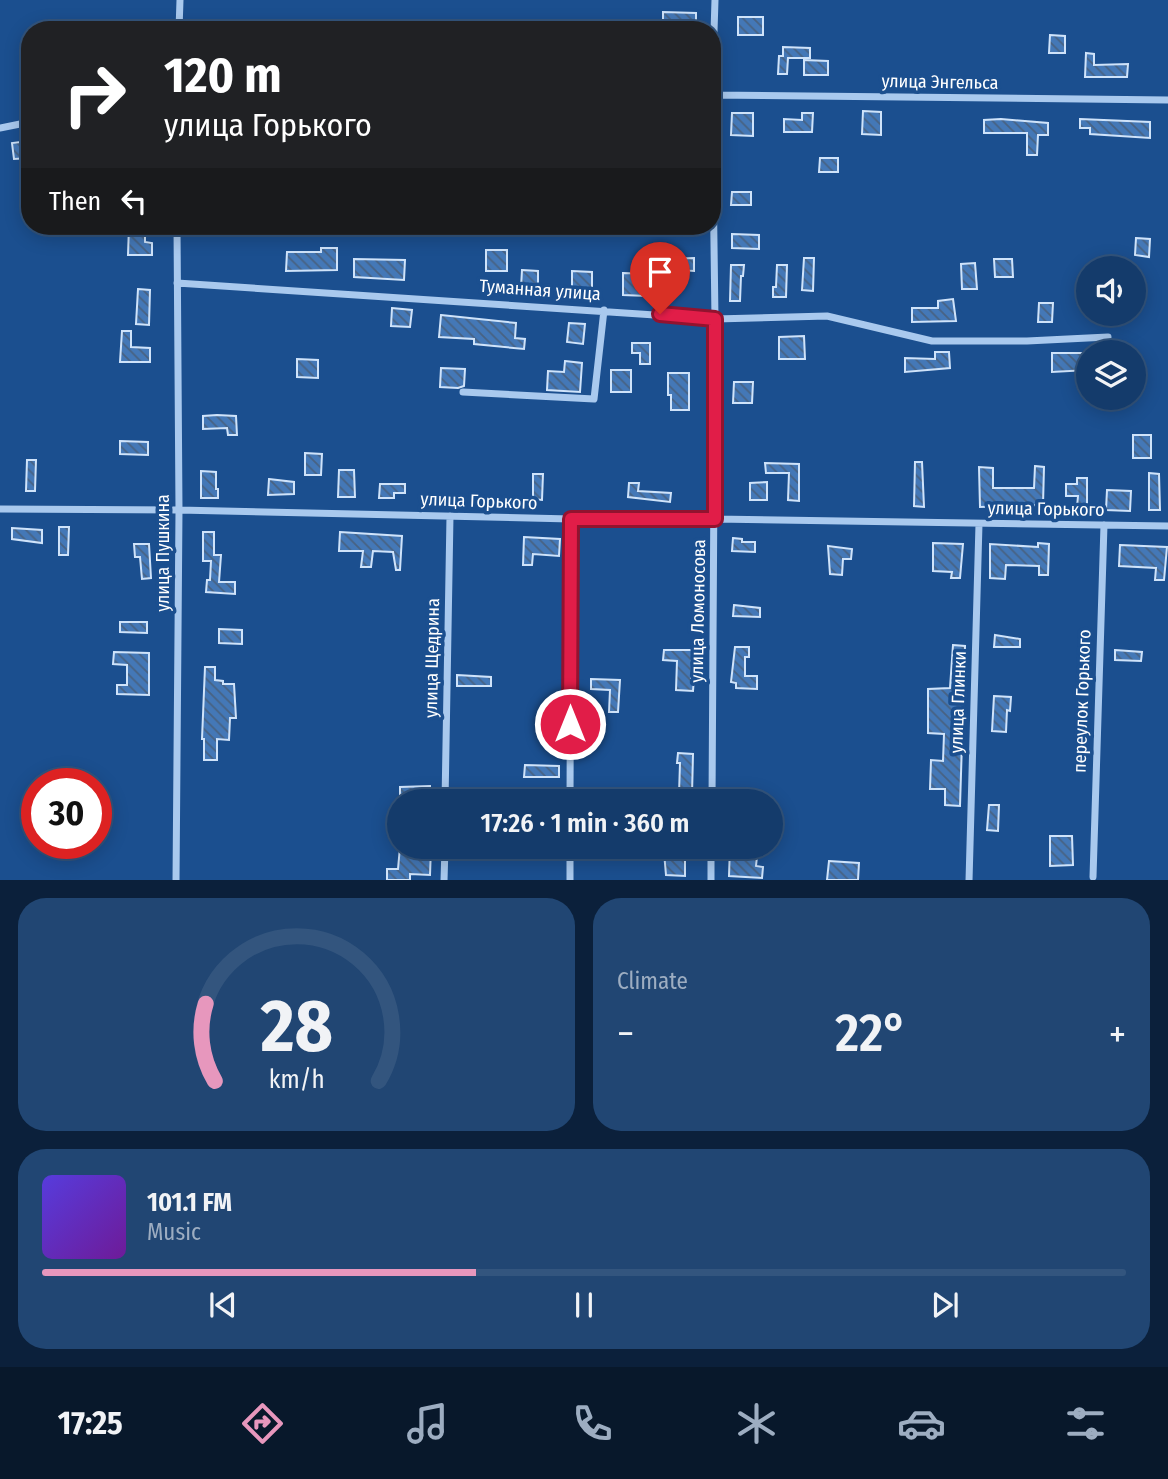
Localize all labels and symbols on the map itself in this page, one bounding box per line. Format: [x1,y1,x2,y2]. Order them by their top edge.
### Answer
street label: улица Энгельса [881,70,999,94]
pin [630,242,690,314]
street label: Туманная улица [479,275,602,305]
street label: улица Горького [420,488,538,514]
street label: улица Пушкина [152,494,174,612]
street label: улица Горького [987,497,1105,521]
street label: улица Ломоносова [686,539,710,683]
street label: улица Щедрина [420,598,444,718]
street label: переулок Горького [1069,629,1095,773]
street label: улица Глинки [945,650,971,754]
position arrow [533,687,607,761]
speed limit sign: 30 [21,768,112,859]

